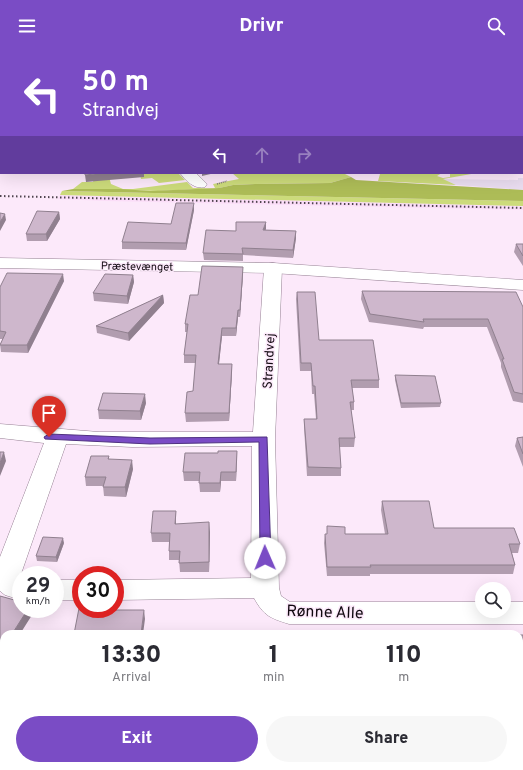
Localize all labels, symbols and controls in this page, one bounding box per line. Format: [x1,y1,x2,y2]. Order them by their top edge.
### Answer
icon: menu [16,15,38,37]
text: Drivr [240,15,283,38]
icon: search [485,15,507,37]
text: 50 m [82,65,149,101]
icon: left [16,68,68,120]
text: Strandvej [82,100,159,123]
icon: left [209,144,231,166]
icon: ahead [251,144,273,166]
icon: right [293,144,315,166]
street label: Præstevænget [101,259,173,275]
street label: Strandvej [261,333,279,389]
pin [32,396,66,437]
icon: arrive [38,402,60,424]
position arrow [244,537,286,579]
speed limit sign: 30 [72,566,124,618]
text: 29 [26,574,50,600]
map controls [475,582,511,618]
button: search [475,582,511,618]
text: km/h [26,595,50,608]
street label: Rønne Alle [286,602,364,624]
text: 13:30 [101,641,161,671]
text: 1 [269,641,279,671]
text: 110 [386,641,422,671]
text: Arrival [112,670,151,686]
text: min [263,670,285,686]
text: m [398,670,409,686]
button: Exit [16,716,258,762]
button: Share [266,716,507,762]

